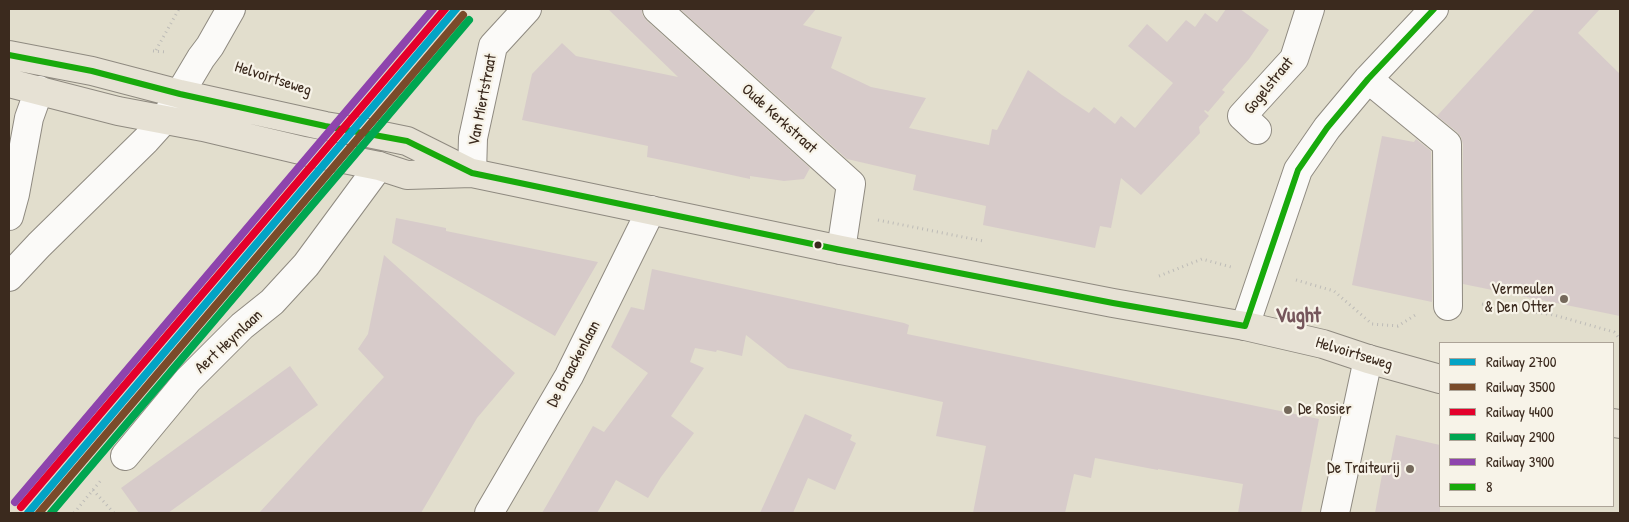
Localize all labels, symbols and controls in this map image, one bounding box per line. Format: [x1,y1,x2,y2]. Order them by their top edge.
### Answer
street label: Van Miertstraat [465,52,501,148]
street label: Gogelstraat [1240,54,1298,118]
street label: Helvoirtseweg [232,58,314,100]
street label: Oude Kerkstraat [737,80,821,158]
unlabelled marker [813,240,823,250]
place label: Vermeulen & Den Otter [1485,280,1554,318]
marker: Vermeulen & Den Otter [1558,293,1570,305]
district label: Vught [1275,303,1321,329]
street label: Aert Heymlaan [191,306,267,378]
street label: De Braackenlaan [543,318,605,410]
street label: Helvoirtseweg [1313,333,1395,375]
legend [1439,342,1614,507]
text: Railway 2700 [1486,351,1557,372]
text: Railway 3500 [1486,376,1555,397]
place label: De Rosier [1298,400,1352,420]
text: Railway 4400 [1486,401,1553,422]
marker: De Rosier [1282,404,1294,416]
text: Railway 2900 [1486,426,1555,447]
text: Railway 3900 [1486,451,1554,472]
place label: De Traiteurij [1327,459,1400,479]
marker: De Traiteurij [1404,463,1416,475]
text: 8 [1486,476,1493,497]

